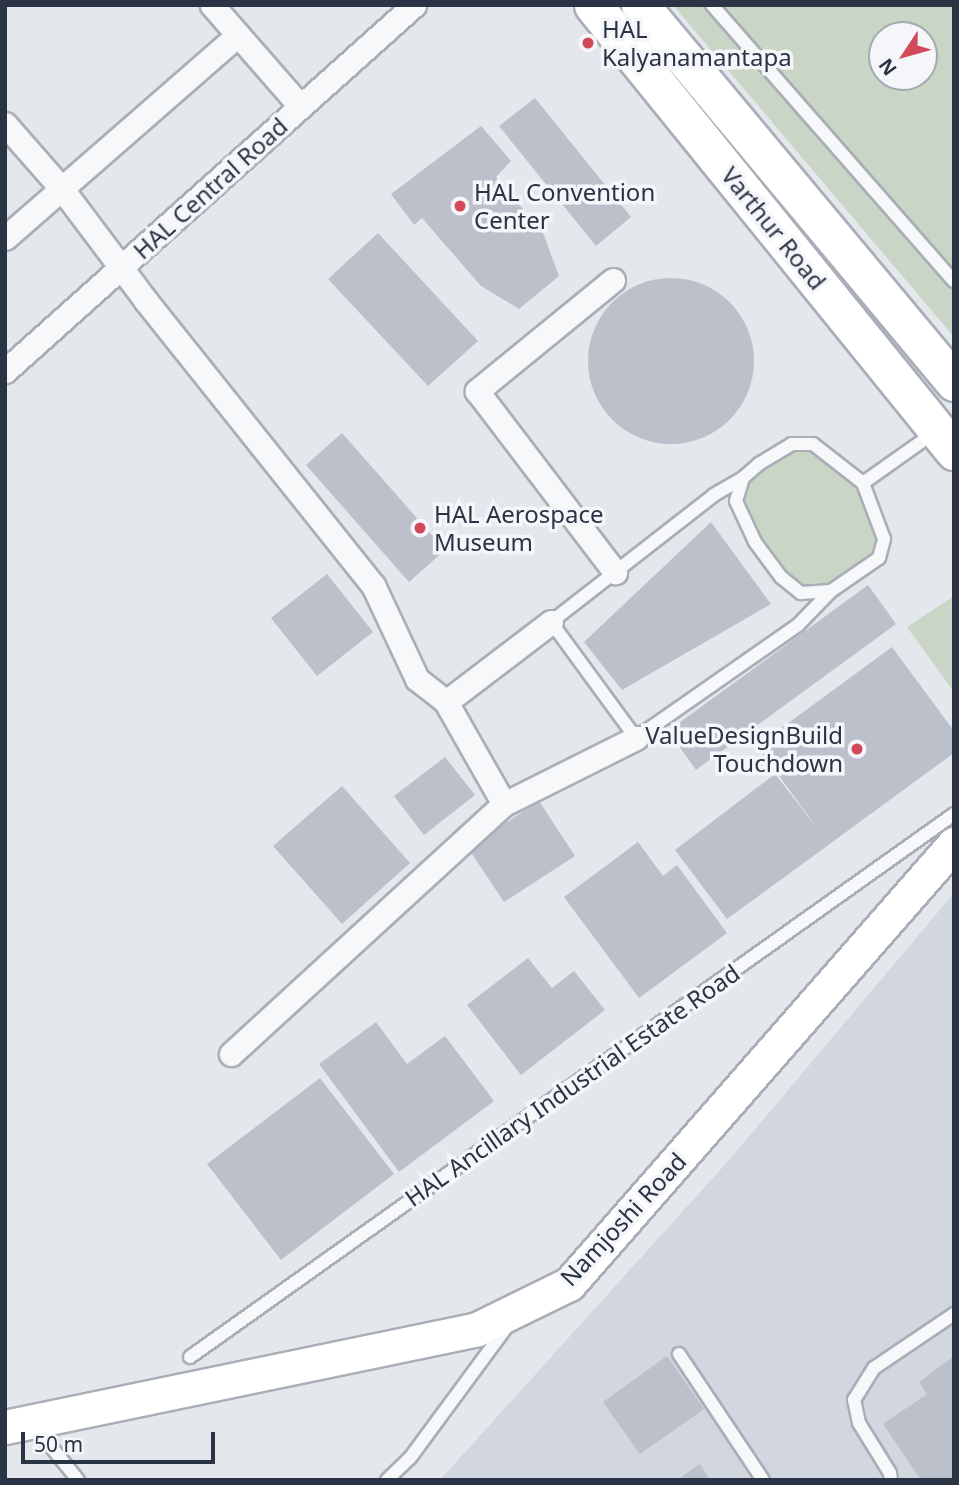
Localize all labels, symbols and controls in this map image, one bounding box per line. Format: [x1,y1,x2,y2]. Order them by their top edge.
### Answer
place label: HAL Kalyanamantapa [602,15,792,71]
north arrow [868,21,938,91]
marker: HAL Kalyanamantapa [580,35,596,51]
text: N [873,53,903,81]
street label: HAL Central Road [127,111,293,265]
street label: Varthur Road [716,161,832,295]
place label: HAL Convention Center [474,178,655,234]
marker: HAL Convention Center [452,198,468,214]
place label: HAL Aerospace Museum [434,500,604,556]
marker: HAL Aerospace Museum [412,520,428,536]
place label: ValueDesignBuild Touchdown [645,721,843,777]
marker: ValueDesignBuild Touchdown [849,741,865,757]
street label: HAL Ancillary Industrial Estate Road [399,958,745,1212]
street label: Namjoshi Road [554,1147,692,1291]
scale bar [24,1418,219,1462]
text: 50 m [34,1430,83,1458]

